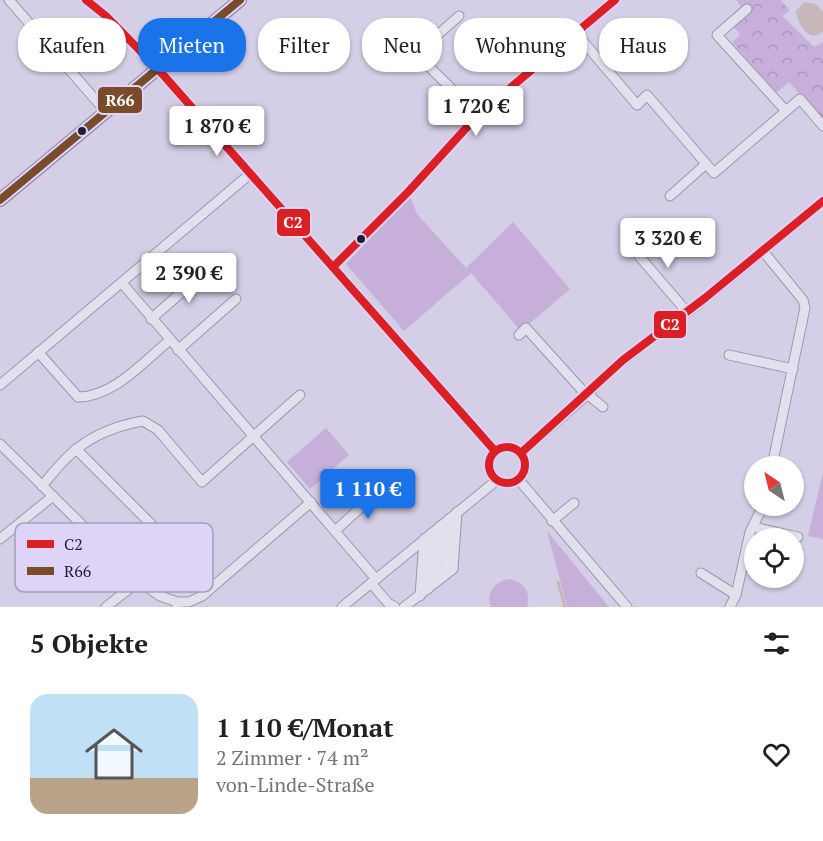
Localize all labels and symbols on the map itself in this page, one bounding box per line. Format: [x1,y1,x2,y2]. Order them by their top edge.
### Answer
line badge: R66 [97,86,143,114]
pin: 1 720 € [421,86,531,137]
text: R66 [105,89,135,111]
pin: 1 870 € [162,106,272,157]
unlabelled marker [76,125,88,137]
line badge: C2 [276,208,311,237]
text: C2 [283,211,303,233]
pin: 3 320 € [613,218,723,269]
unlabelled marker [355,233,367,245]
pin: 2 390 € [134,253,244,304]
line badge: C2 [653,310,687,339]
text: C2 [660,313,680,335]
north arrow [744,456,804,516]
pin: 1 110 € [313,469,423,520]
legend [15,523,213,592]
text: C2 [64,533,83,555]
text: R66 [64,560,92,582]

